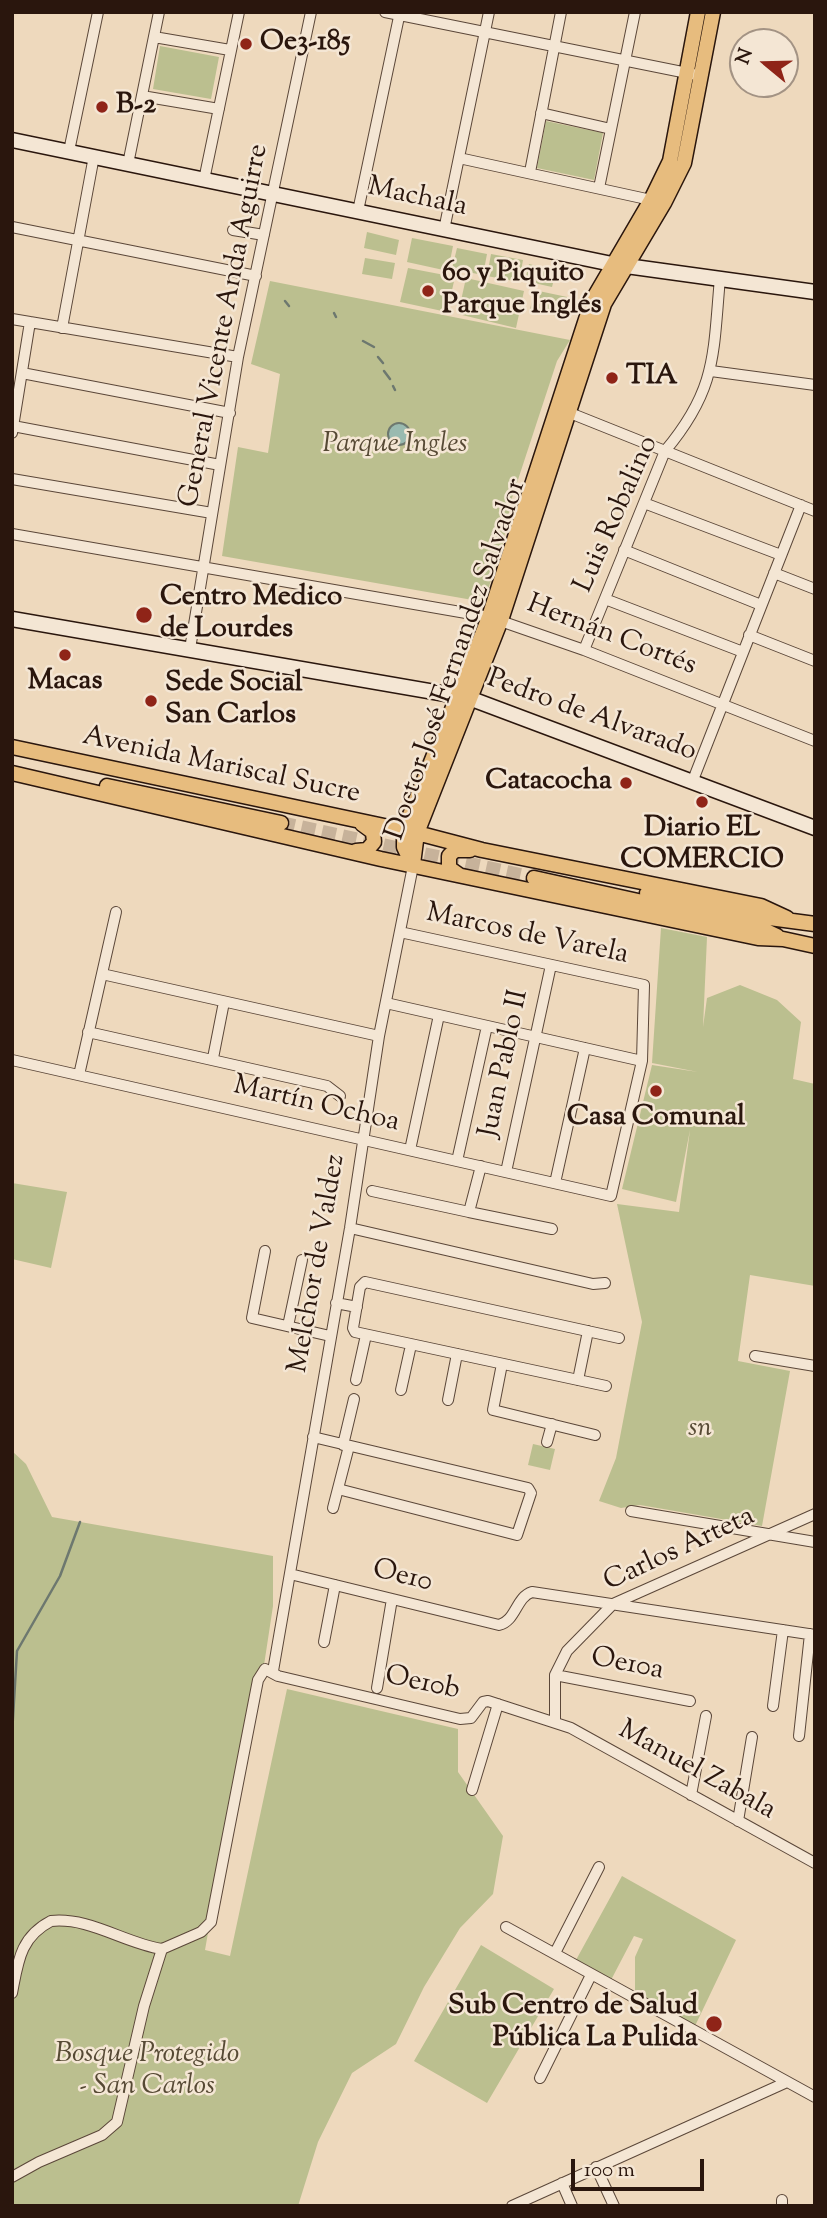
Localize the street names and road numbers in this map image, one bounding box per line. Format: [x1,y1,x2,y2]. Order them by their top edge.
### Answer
street label: General Vicente Anda Aguirre [174,142,278,510]
street label: Machala [364,172,470,226]
street label: Luis Robalino [569,432,667,598]
street label: Doctor José Fernandez Salvador [380,475,536,845]
street label: Hernán Cortés [521,589,701,685]
street label: Pedro de Alvarado [482,663,700,771]
street label: Avenida Mariscal Sucre [79,721,363,813]
street label: Marcos de Varela [423,898,631,974]
street label: Juan Pablo II [474,987,538,1141]
street label: Martín Ochoa [230,1071,402,1141]
street label: Melchor de Valdez [283,1152,355,1376]
street label: Carlos Arteta [599,1501,761,1601]
street label: Oe10 [368,1554,436,1602]
street label: Oe10a [588,1642,666,1690]
street label: Oe10b [381,1661,463,1709]
street label: Manuel Zabala [611,1715,781,1829]

